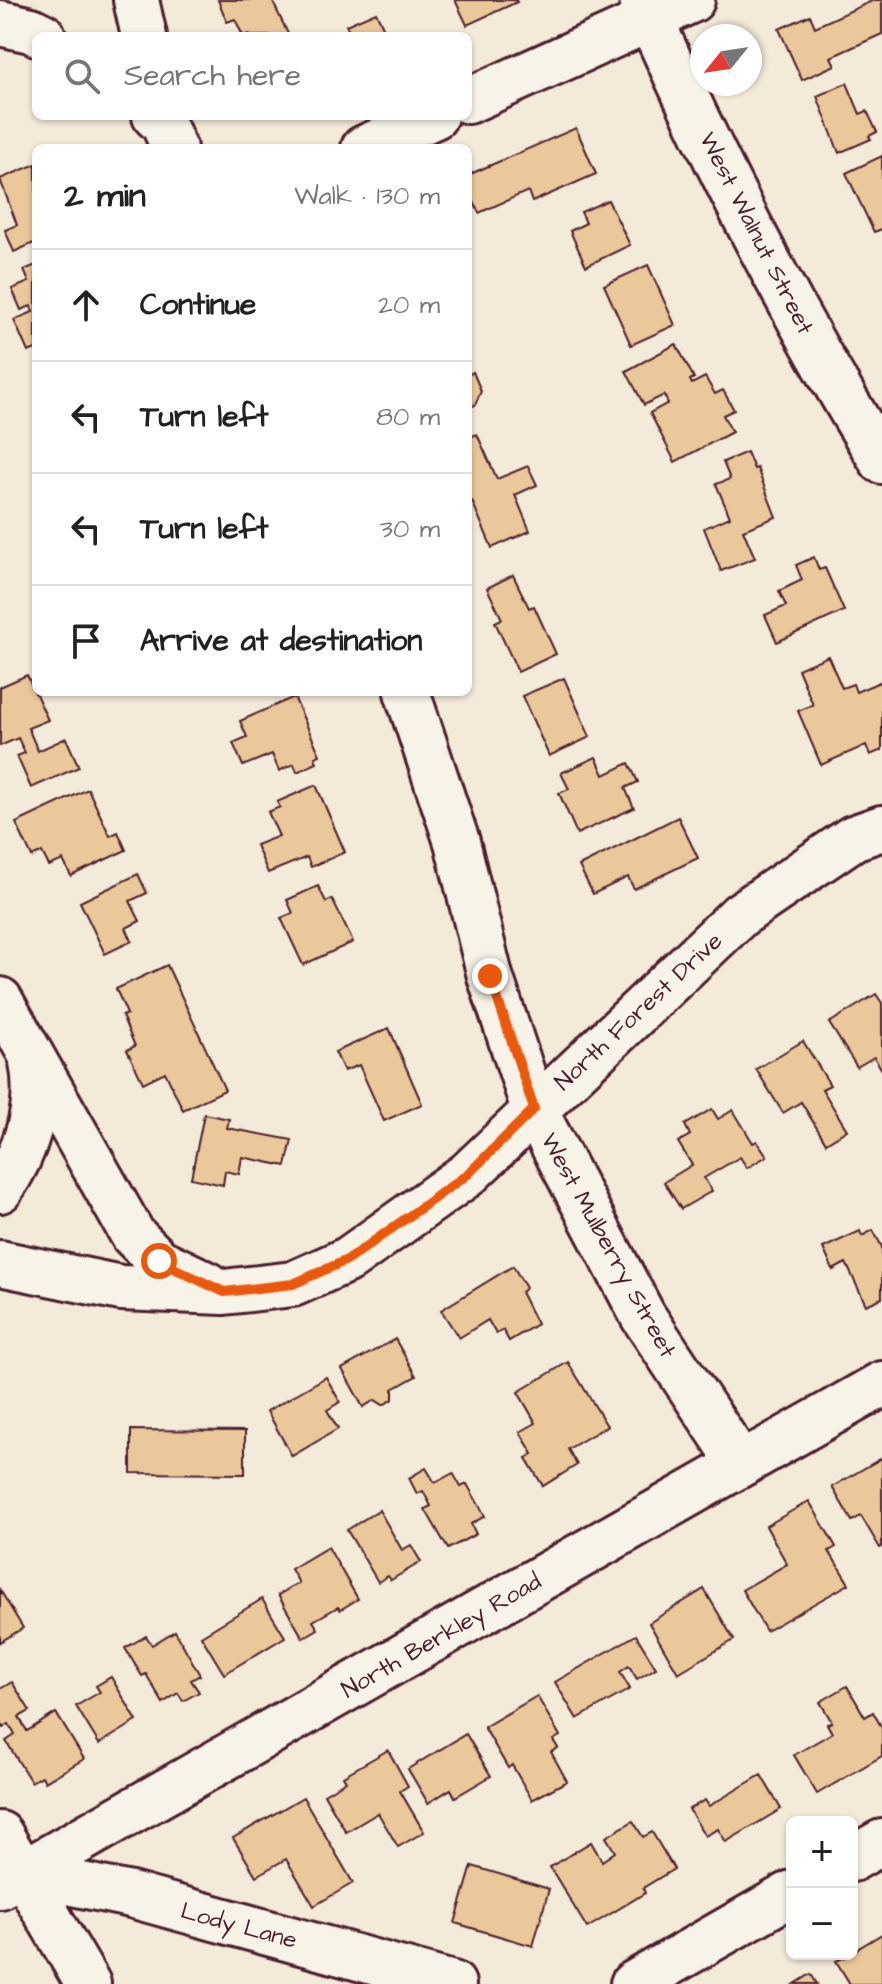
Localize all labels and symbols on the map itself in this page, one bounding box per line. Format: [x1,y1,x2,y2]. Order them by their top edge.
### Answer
north arrow [690,24,762,96]
street label: West Walnut Street [690,126,822,341]
street label: North Forest Drive [547,925,730,1099]
route end [472,958,508,994]
street label: West Mulberry Street [531,1127,684,1365]
route start [141,1243,177,1279]
street label: North Berkley Road [335,1565,548,1708]
street label: Lody Lane [177,1894,301,1959]

